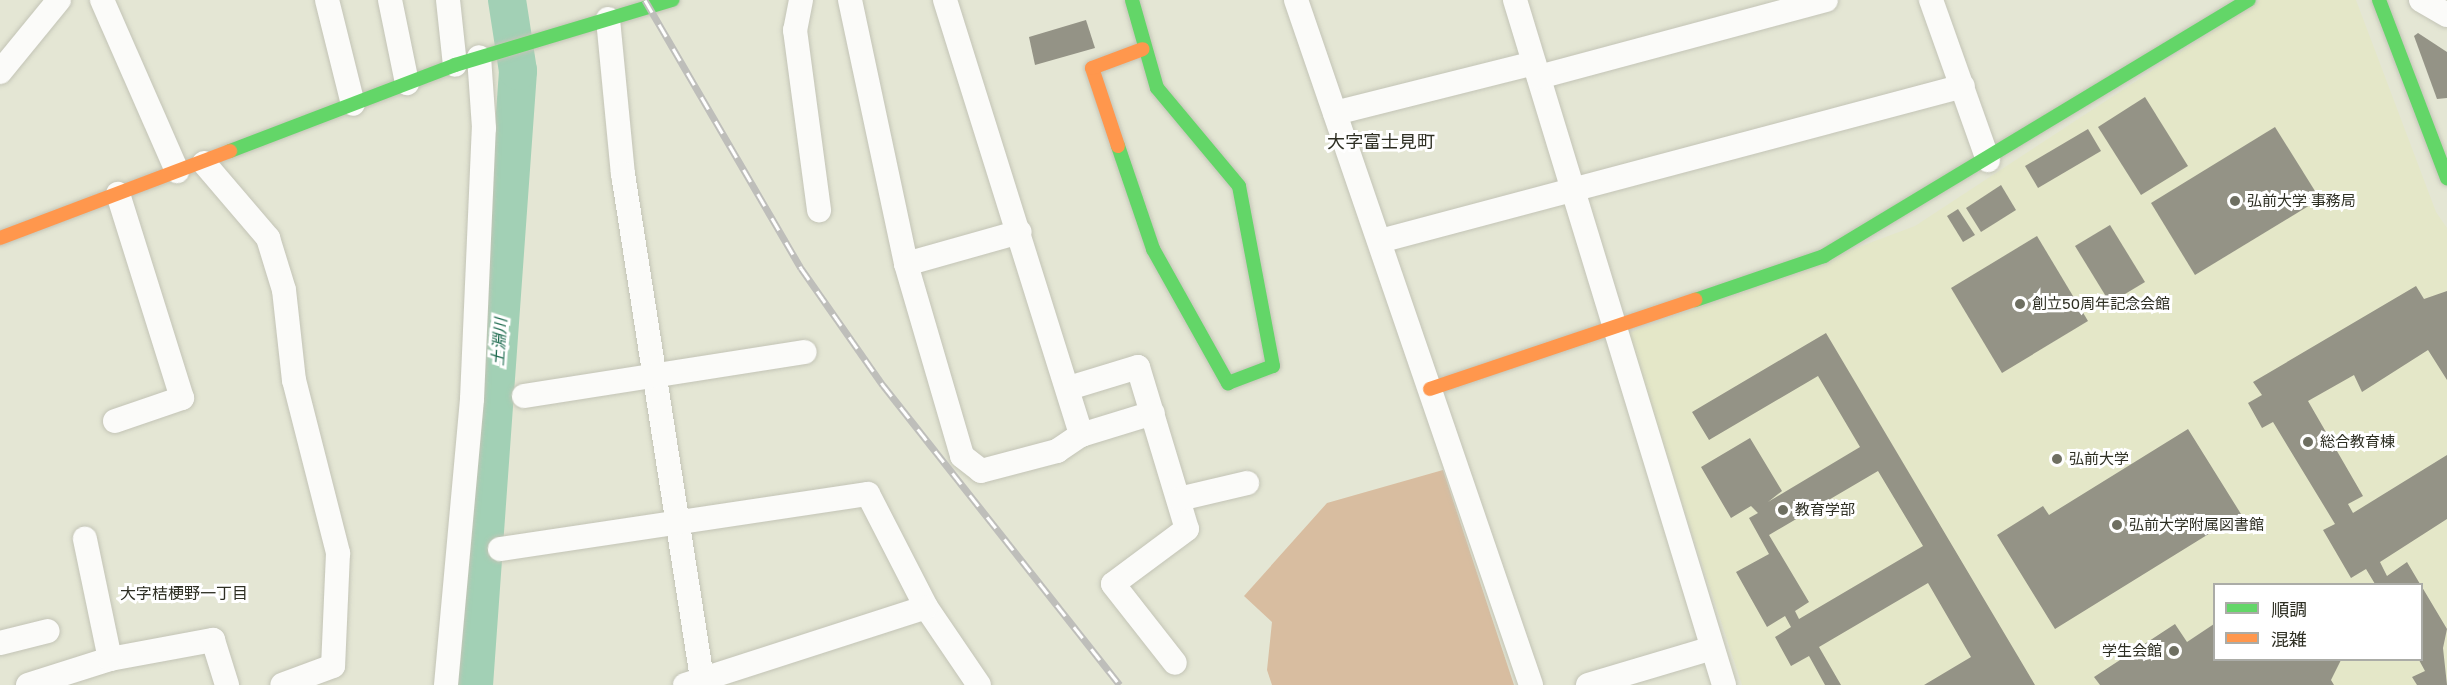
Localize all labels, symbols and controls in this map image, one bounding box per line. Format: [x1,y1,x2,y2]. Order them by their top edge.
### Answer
district label: 大字富士見町 [1327,130,1435,152]
place label: 弘前大学 事務局 [2247,192,2356,210]
marker: 弘前大学 事務局 [2228,194,2242,208]
place label: 創立50周年記念会館 [2032,295,2170,313]
marker: 創立50周年記念会館 [2013,297,2027,311]
water label: 土淵川 [488,317,510,367]
place label: 総合教育棟 [2320,433,2395,451]
marker: 総合教育棟 [2301,435,2315,449]
place label: 弘前大学 [2069,450,2129,468]
marker: 弘前大学 [2050,452,2064,466]
place label: 教育学部 [1795,501,1855,519]
marker: 教育学部 [1776,503,1790,517]
place label: 弘前大学附属図書館 [2129,516,2264,534]
marker: 弘前大学附属図書館 [2110,518,2124,532]
district label: 大字桔梗野一丁目 [120,583,248,603]
legend [2213,583,2423,661]
text: 順調 [2271,598,2307,620]
text: 混雑 [2271,628,2307,650]
place label: 学生会館 [2102,642,2162,660]
marker: 学生会館 [2167,644,2181,658]

